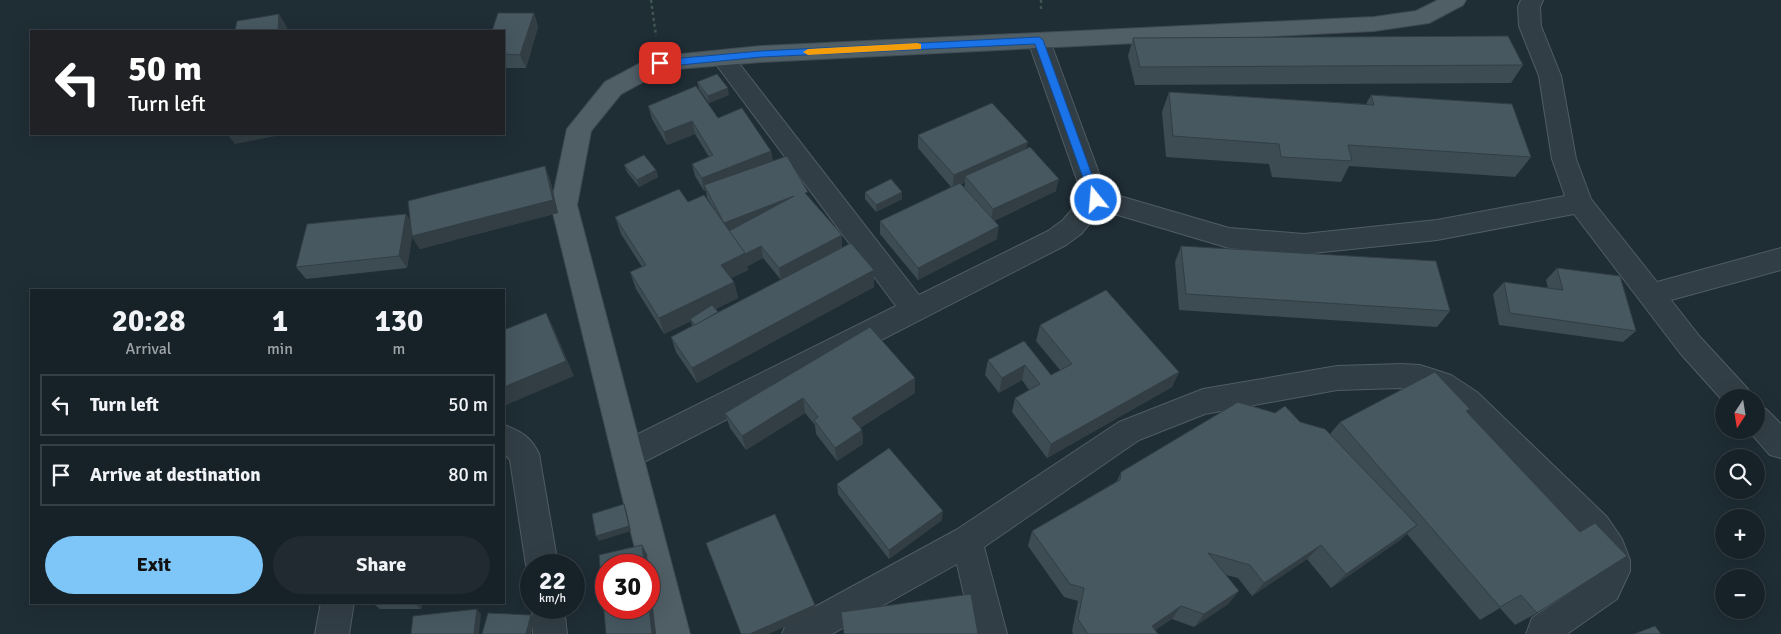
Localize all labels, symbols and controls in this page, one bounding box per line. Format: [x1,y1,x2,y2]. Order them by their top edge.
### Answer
pin [639,42,681,84]
text: 50 m [128,47,202,90]
icon: arrive [646,49,674,77]
icon: left [45,50,110,115]
text: Turn left [128,90,206,117]
position arrow [1069,173,1121,225]
text: 20:28 [112,303,185,340]
text: 1 [272,303,288,340]
text: 130 [375,303,423,340]
text: Arrival [125,339,172,359]
text: min [267,339,293,359]
text: m [393,339,405,359]
north arrow [1715,389,1765,439]
map controls [1715,389,1765,619]
icon: left [47,391,75,419]
text: Turn left [90,393,159,417]
text: 50 m [448,393,488,417]
button: search [1715,449,1765,499]
icon: arrive [47,461,75,489]
text: Arrive at destination [90,463,261,487]
text: 80 m [448,463,488,487]
button: + [1715,509,1765,559]
button: Exit [45,536,263,594]
button: Share [273,536,490,594]
speed limit sign: 30 [595,554,660,619]
text: 22 [539,565,566,596]
button: − [1715,569,1765,619]
text: km/h [539,591,566,606]

